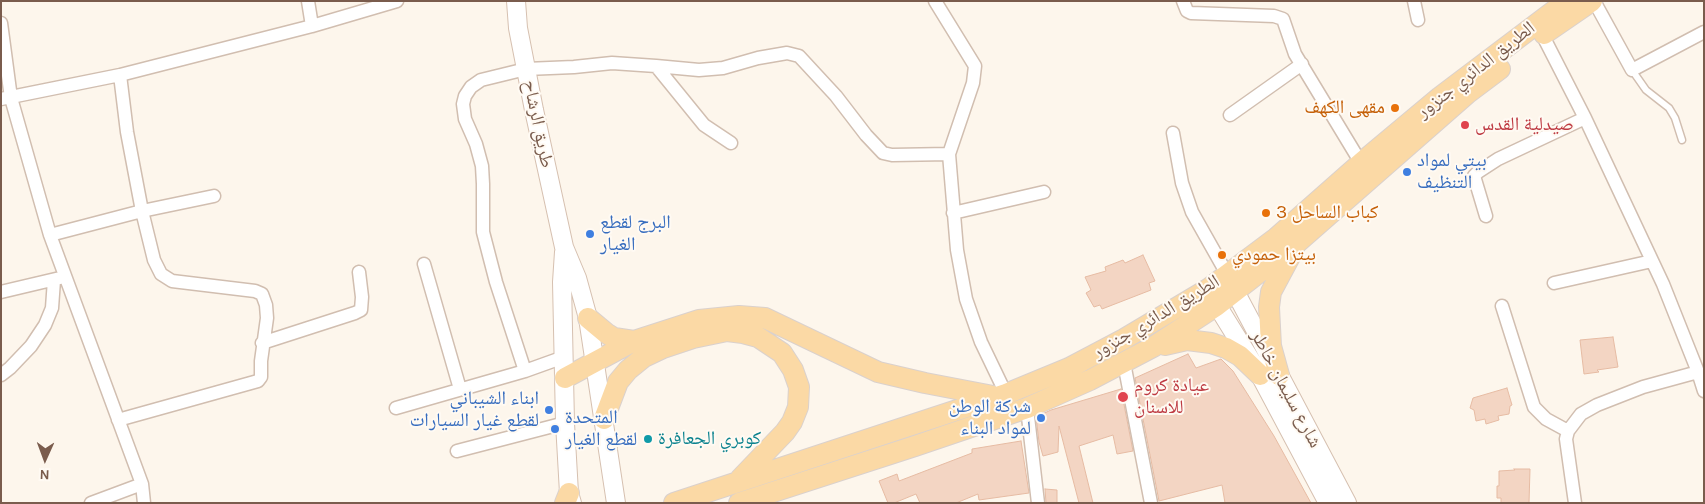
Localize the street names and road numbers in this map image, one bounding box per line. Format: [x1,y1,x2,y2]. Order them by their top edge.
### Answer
street label: الطريق الدائري جنزور [1412,17,1540,123]
street label: طريق الرشاح [518,78,558,170]
street label: الطريق الدائري جنزور [1088,270,1224,364]
street label: شارع سليمان خاطر [1245,326,1327,452]

